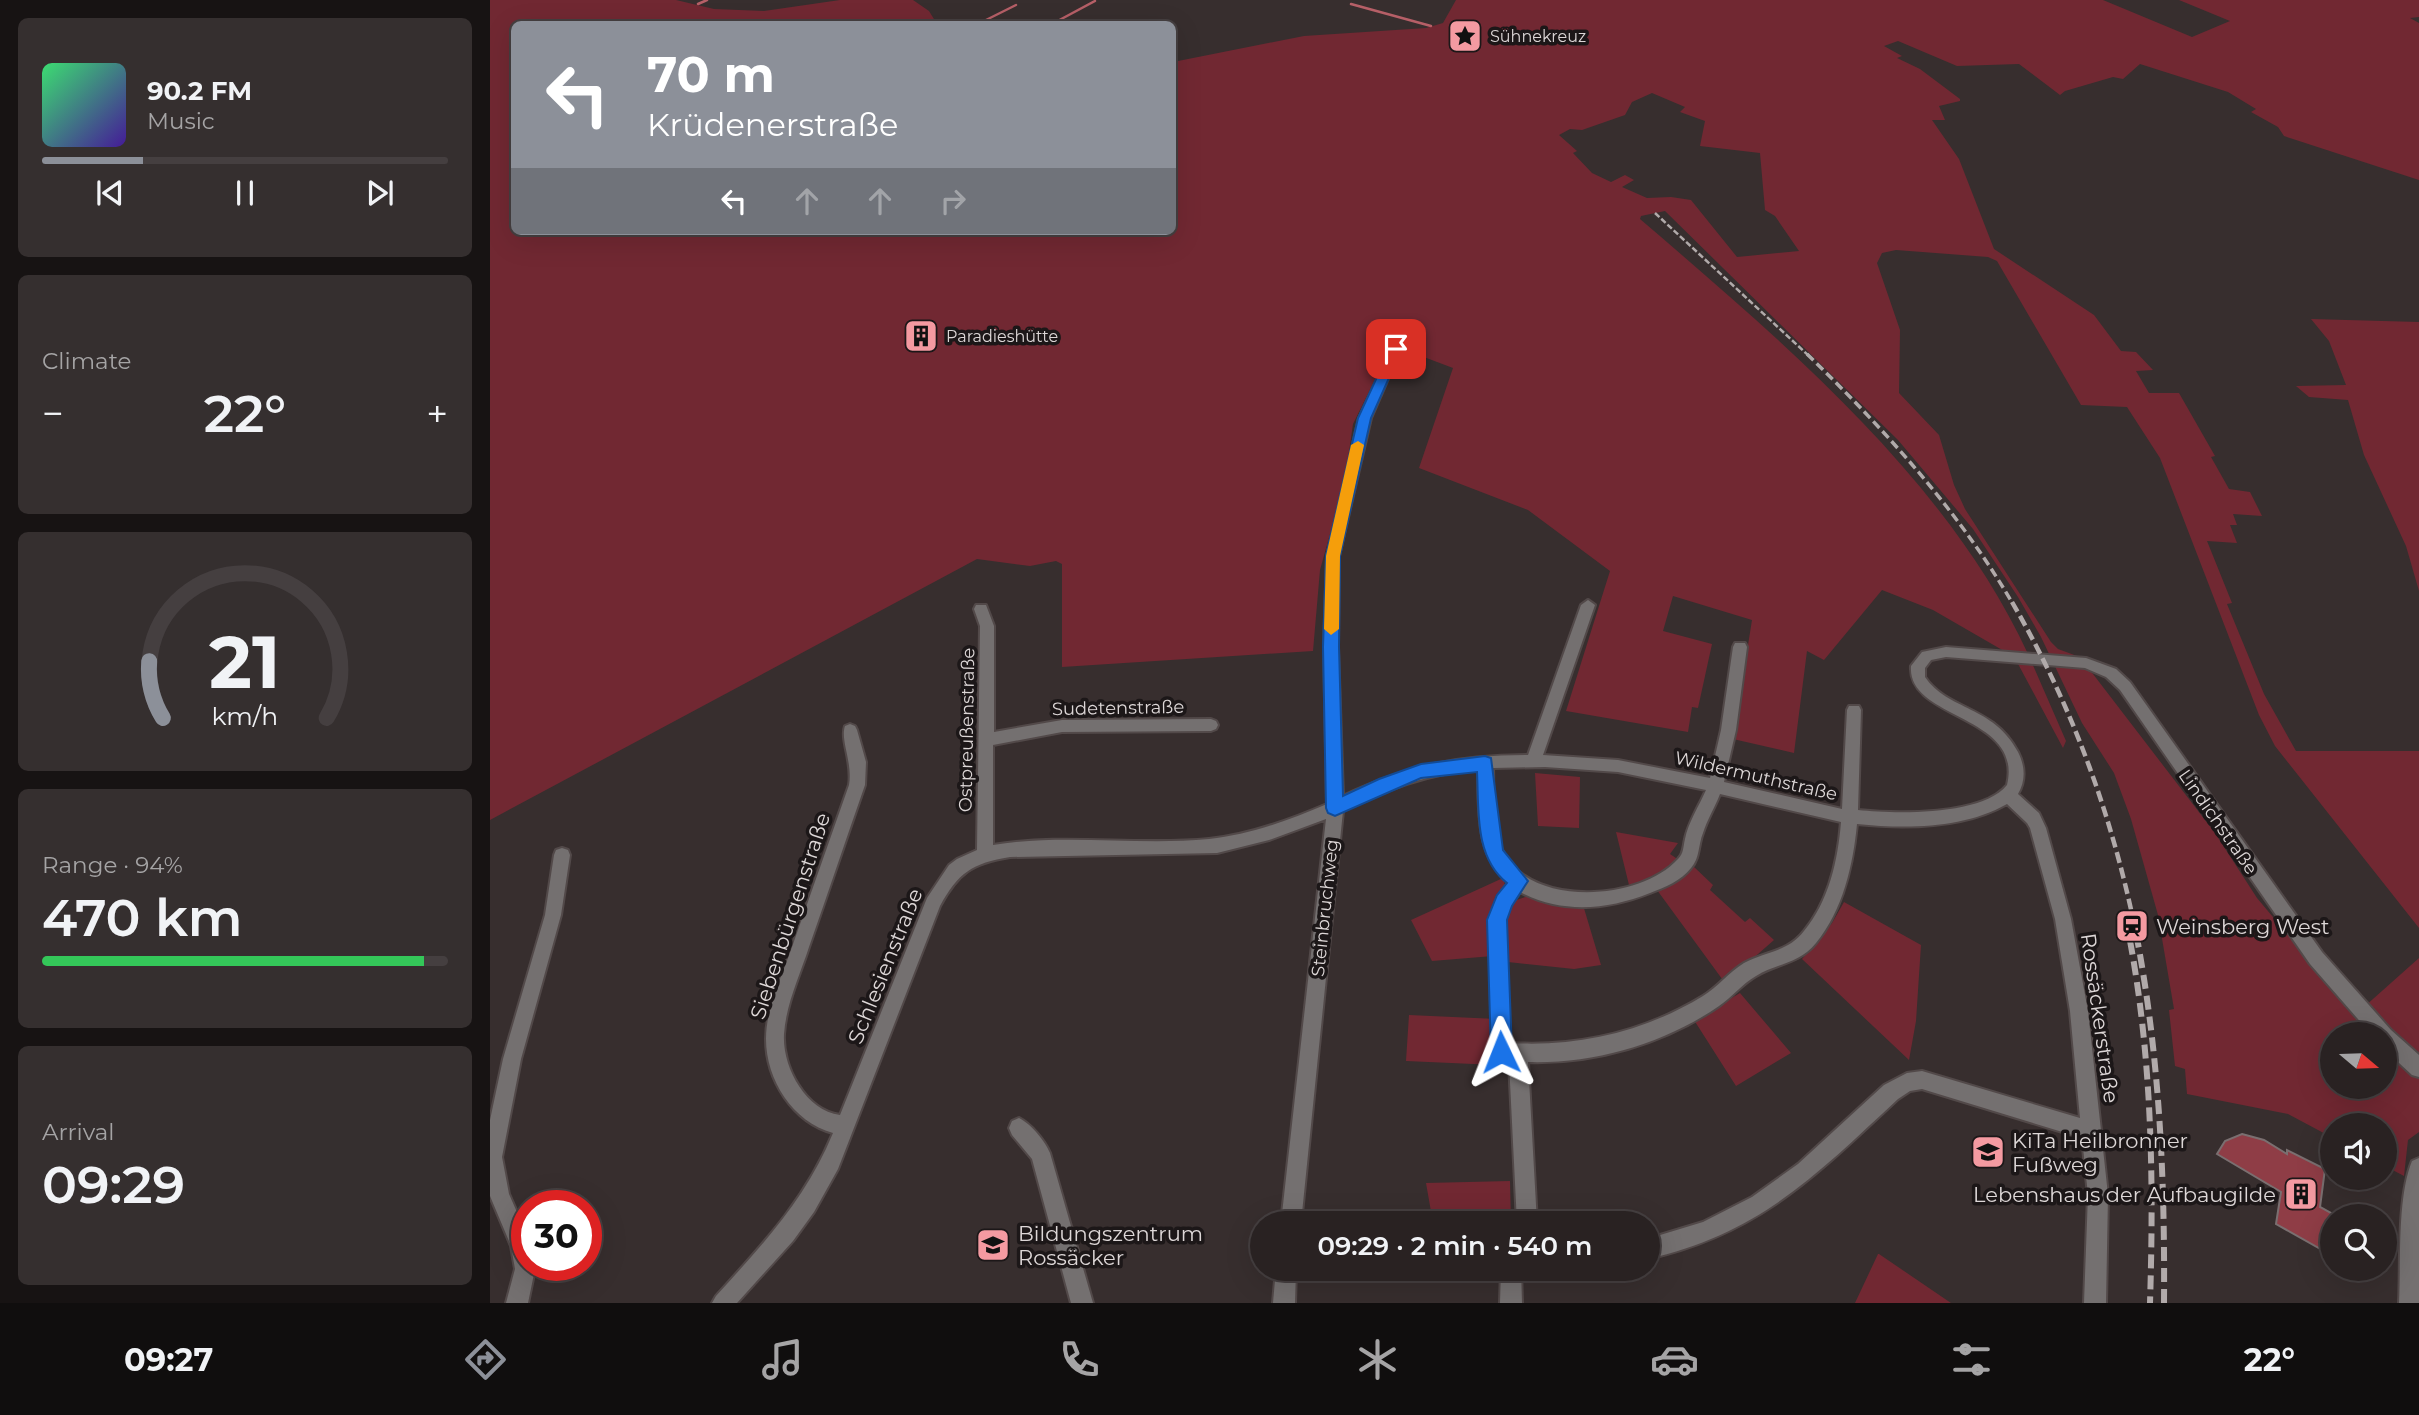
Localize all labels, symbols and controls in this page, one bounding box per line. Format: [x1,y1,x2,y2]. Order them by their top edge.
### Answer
place icon: Sühnekreuz [1446,17,1484,55]
place label: Sühnekreuz [1490,27,1586,46]
text: 70 m [647,45,775,104]
icon: left [532,49,623,140]
text: 90.2 FM [147,75,252,107]
text: Krüdenerstraße [647,105,898,144]
text: Music [147,107,215,135]
icon: previous [91,174,129,212]
icon: pause [226,174,264,212]
icon: next [361,174,399,212]
icon: left [715,182,753,220]
icon: ahead [788,182,826,220]
icon: ahead [861,182,899,220]
icon: right [934,182,972,220]
building icon: Paradieshütte [902,317,940,355]
pin [1366,319,1426,379]
place label: Paradieshütte [946,327,1058,346]
icon: arrive [1377,330,1415,368]
text: Climate [42,347,131,375]
text: 22° [204,382,286,445]
text: − [42,390,64,437]
text: + [426,390,448,437]
text: 21 [209,618,281,706]
street label: Ostpreußenstraße [955,647,979,812]
street label: Sudetenstraße [1052,696,1184,720]
text: km/h [212,700,278,730]
street label: Wildermuthstraße [1673,747,1840,805]
street label: Lindichstraße [2174,765,2262,879]
street label: Siebenbürgenstraße [745,810,835,1022]
street label: Steinbruchweg [1307,838,1343,978]
text: Range · 94% [42,851,183,879]
street label: Schlesienstraße [842,885,928,1047]
text: 470 km [42,886,242,949]
station icon: Weinsberg West [2113,907,2151,945]
place label: Weinsberg West [2156,914,2330,939]
street label: Rossäckerstraße [2076,931,2124,1105]
position arrow [1464,1015,1538,1089]
north arrow [2320,1022,2398,1099]
map controls [2320,1022,2397,1281]
button: sound [2320,1113,2397,1190]
text: Arrival [42,1118,115,1146]
place label: KiTa Heilbronner Fußweg [2012,1128,2188,1177]
school or university icon: KiTa Heilbronner Fußweg [1969,1133,2007,1171]
text: 09:29 [42,1153,185,1216]
building icon: Lebenshaus der Aufbaugilde [2282,1175,2320,1213]
place label: Lebenshaus der Aufbaugilde [1973,1182,2276,1207]
speed limit sign: 30 [511,1190,602,1281]
button: search [2320,1204,2397,1281]
place label: Bildungszentrum Rossäcker [1018,1221,1203,1270]
school or university icon: Bildungszentrum Rossäcker [974,1226,1012,1264]
text: 09:29 · 2 min · 540 m [1318,1230,1592,1262]
icon: directions [461,1335,510,1384]
icon: music [758,1335,807,1384]
icon: phone [1055,1335,1104,1384]
icon: climate [1353,1335,1402,1384]
icon: car [1650,1335,1699,1384]
icon: filters [1947,1335,1996,1384]
text: 09:27 [124,1340,213,1379]
text: 22° [2244,1340,2295,1379]

